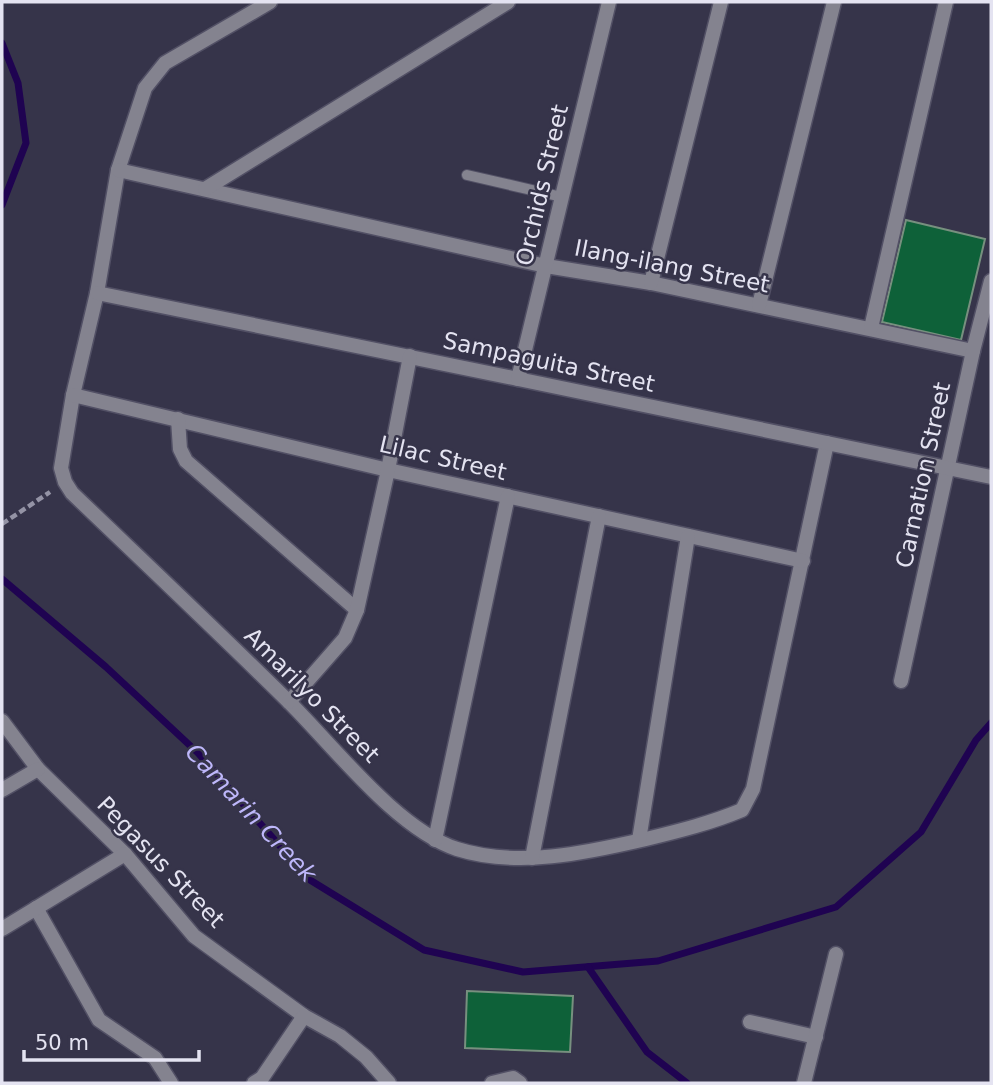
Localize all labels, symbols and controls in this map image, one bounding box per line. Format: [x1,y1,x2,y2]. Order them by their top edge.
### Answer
street label: Orchids Street [511,102,573,268]
street label: Ilang-ilang Street [572,234,772,298]
street label: Sampaguita Street [441,327,657,397]
street label: Carnation Street [891,380,955,570]
street label: Lilac Street [377,431,509,485]
street label: Amarilyo Street [239,622,385,768]
water label: Camarin Creek [180,738,323,889]
street label: Pegasus Street [92,791,230,933]
scale bar [24,1018,200,1062]
text: 50 m [35,1031,89,1055]

